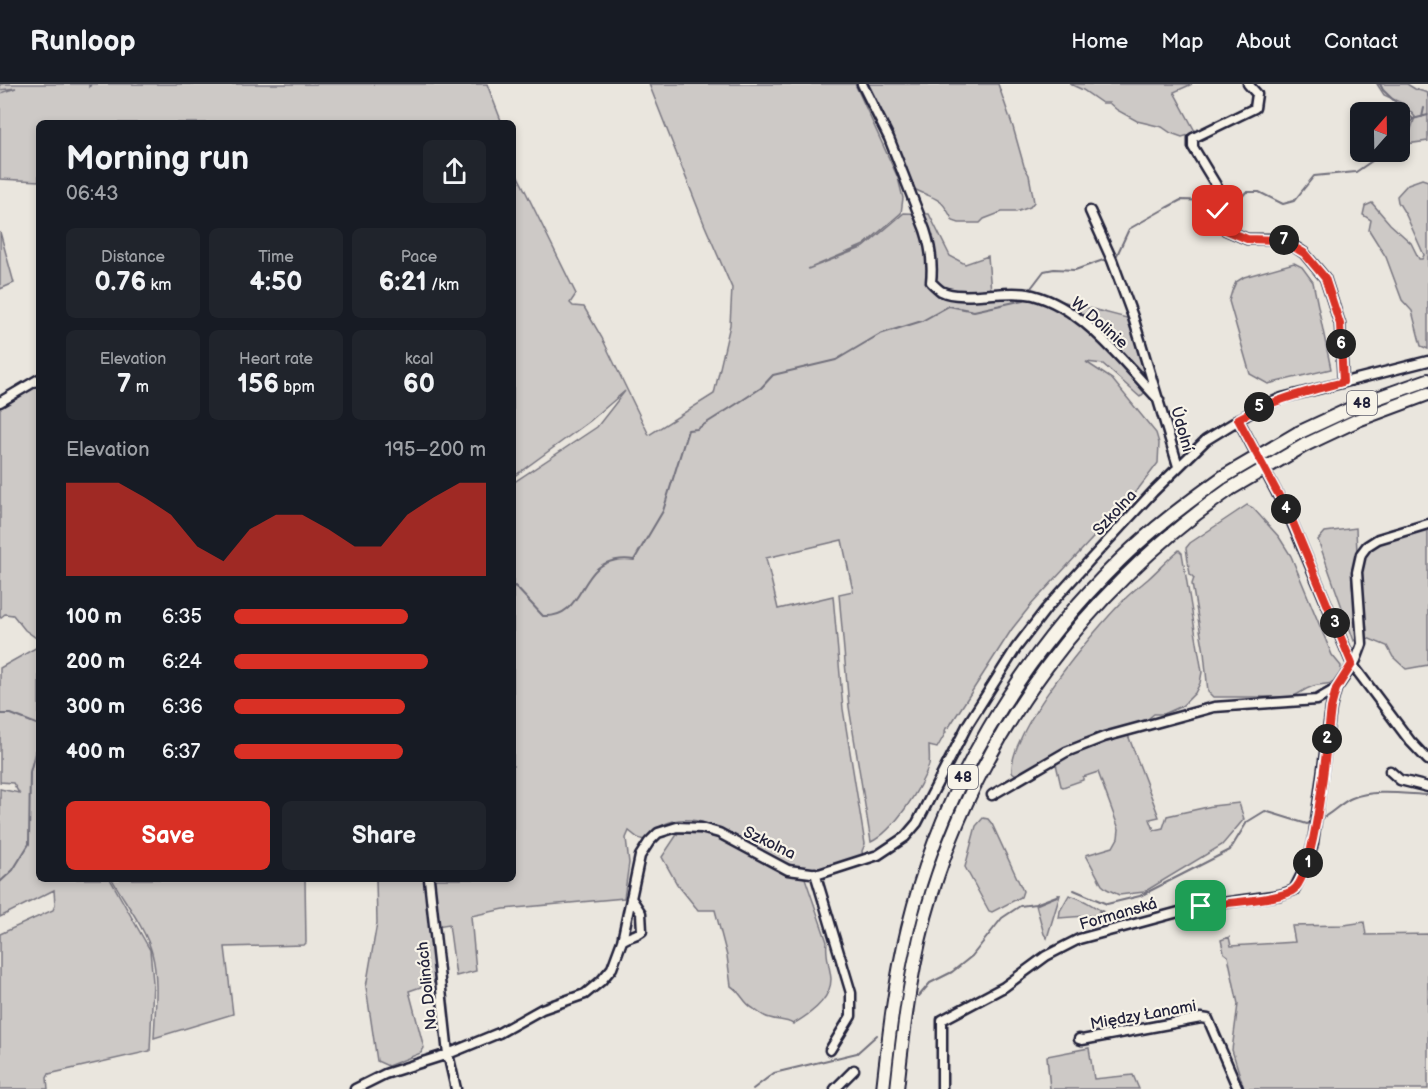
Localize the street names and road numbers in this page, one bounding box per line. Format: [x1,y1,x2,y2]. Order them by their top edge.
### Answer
street label: W Dolinie [1067,293,1132,353]
road number: 48 [1347,391,1377,415]
street label: Údolní [1166,404,1199,454]
street label: Szkolna [1089,486,1141,540]
road number: 48 [948,765,978,789]
street label: Szkolna [740,823,799,864]
street label: Formanská [1077,894,1159,935]
street label: Na Dolinách [413,941,442,1031]
street label: Między Łanami [1089,997,1198,1034]

